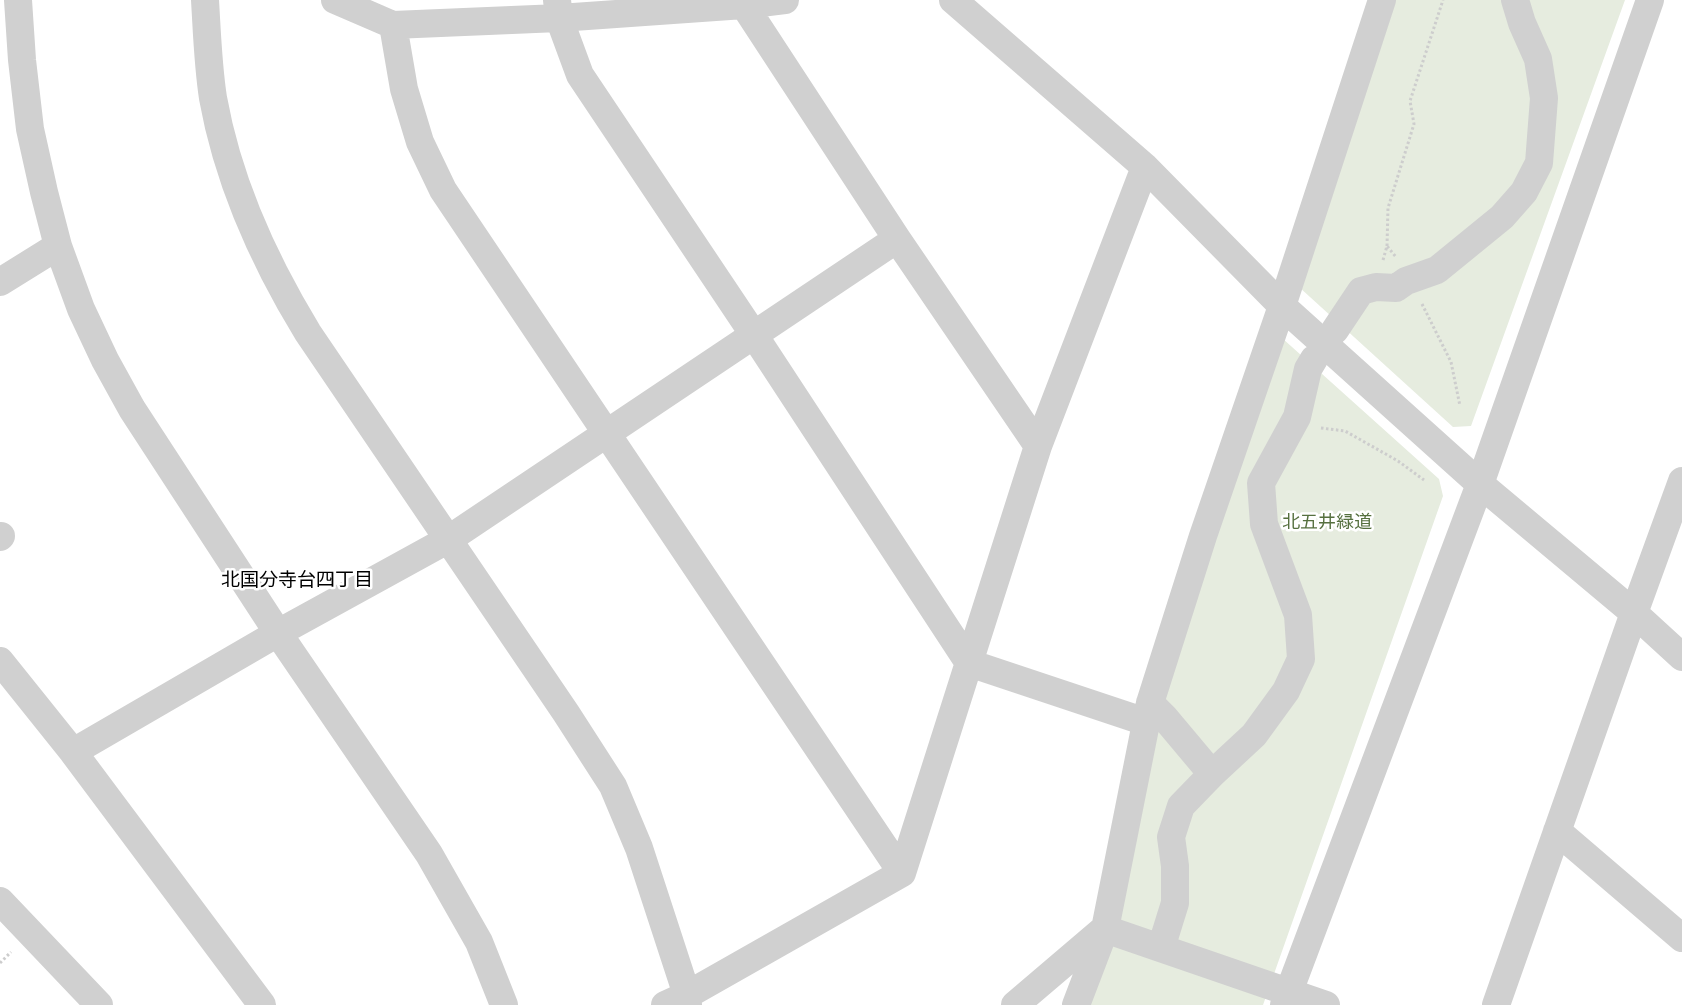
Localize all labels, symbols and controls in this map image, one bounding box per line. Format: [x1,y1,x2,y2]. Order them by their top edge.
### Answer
park label: 北五井緑道 [1282,511,1372,533]
district label: 北国分寺台四丁目 [221,569,373,591]

